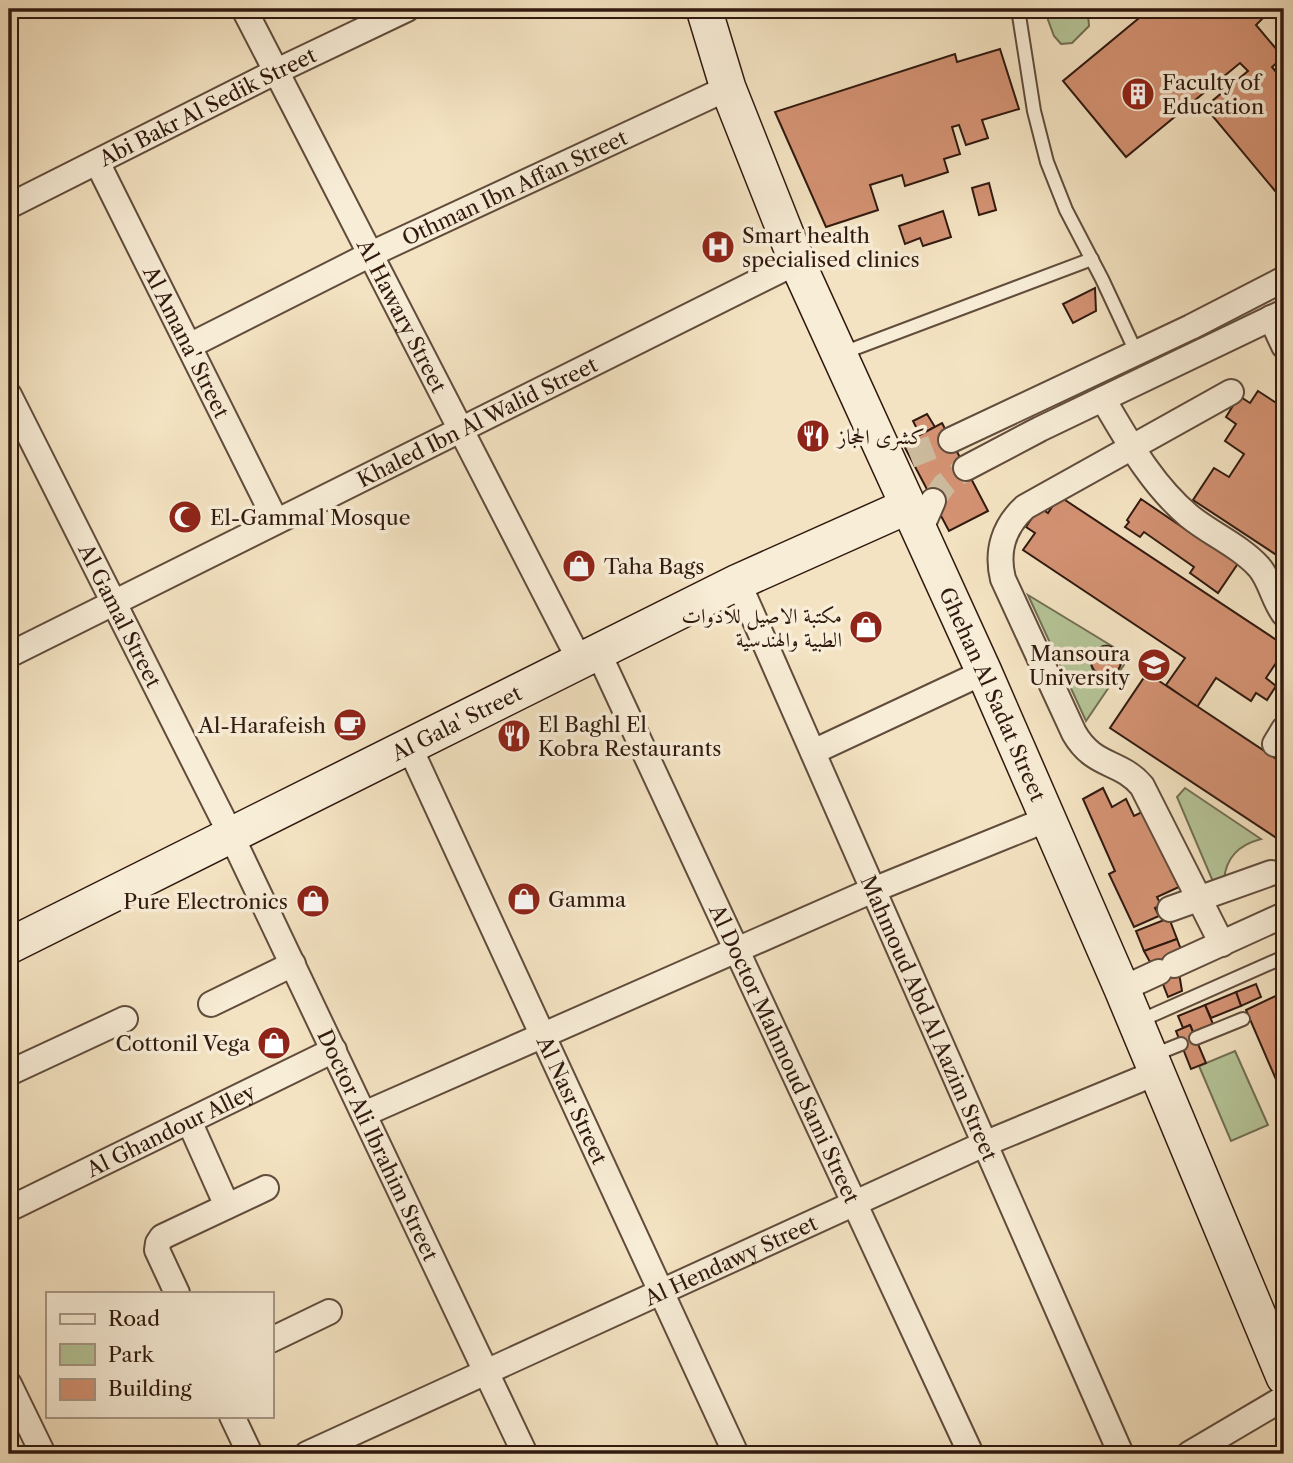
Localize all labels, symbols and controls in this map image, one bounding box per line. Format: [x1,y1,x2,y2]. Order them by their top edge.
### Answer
street label: Abi Bakr Al Sedik Street [94,42,320,172]
place label: Faculty of Education [1162,70,1264,119]
building icon: Faculty of Education [1119,75,1157,113]
street label: Othman Ibn Affan Street [398,124,631,250]
place label: Smart health specialised clinics [742,223,920,272]
hospital icon: Smart health specialised clinics [699,228,737,266]
street label: Al Hawary Street [352,234,452,397]
street label: Al Amana' Street [138,261,235,422]
street label: Khaled Ibn Al Walid Street [353,351,602,492]
restaurant icon: كشرى الحجاز [794,417,832,455]
place label: كشرى الحجاز [836,424,925,451]
mosque icon: El-Gammal Mosque [166,498,204,536]
place label: El-Gammal Mosque [210,505,410,530]
street label: Al Gamal Street [73,539,167,692]
shop icon: Taha Bags [560,547,598,585]
place label: Taha Bags [604,554,704,579]
street label: Ghehan Al Sadat Street [934,583,1051,805]
place label: مكتبة الاصيل للادوات الطبية والهندسية [682,603,842,653]
shop icon: مكتبة الاصيل للادوات الطبية والهندسية [847,608,885,646]
place label: Mansoura University [1029,641,1131,690]
school or university icon: Mansoura University [1135,646,1173,684]
street label: Al Gala' Street [386,680,526,766]
cafe icon: Al-Harafeish [331,706,369,744]
place label: El Baghl El Kobra Restaurants [538,712,721,761]
place label: Al-Harafeish [197,713,326,738]
restaurant icon: El Baghl El Kobra Restaurants [495,717,533,755]
street label: Mahmoud Abd Al Aazim Street [856,871,1003,1165]
shop icon: Gamma [505,880,543,918]
shop icon: Pure Electronics [294,882,332,920]
place label: Gamma [548,887,627,912]
place label: Pure Electronics [123,889,288,914]
street label: Al Doctor Mahmoud Sami Street [704,899,865,1207]
shop icon: Cottonil Vega [255,1024,293,1062]
street label: Doctor Ali Ibrahim Street [313,1025,444,1265]
place label: Cottonil Vega [116,1031,251,1056]
street label: Al Nasr Street [532,1031,613,1168]
street label: Al Ghandour Alley [81,1078,259,1182]
street label: Al Hendawy Street [640,1210,821,1311]
legend [46,1292,273,1418]
text: Road [108,1306,160,1331]
text: Park [108,1342,154,1367]
text: Building [108,1376,193,1401]

